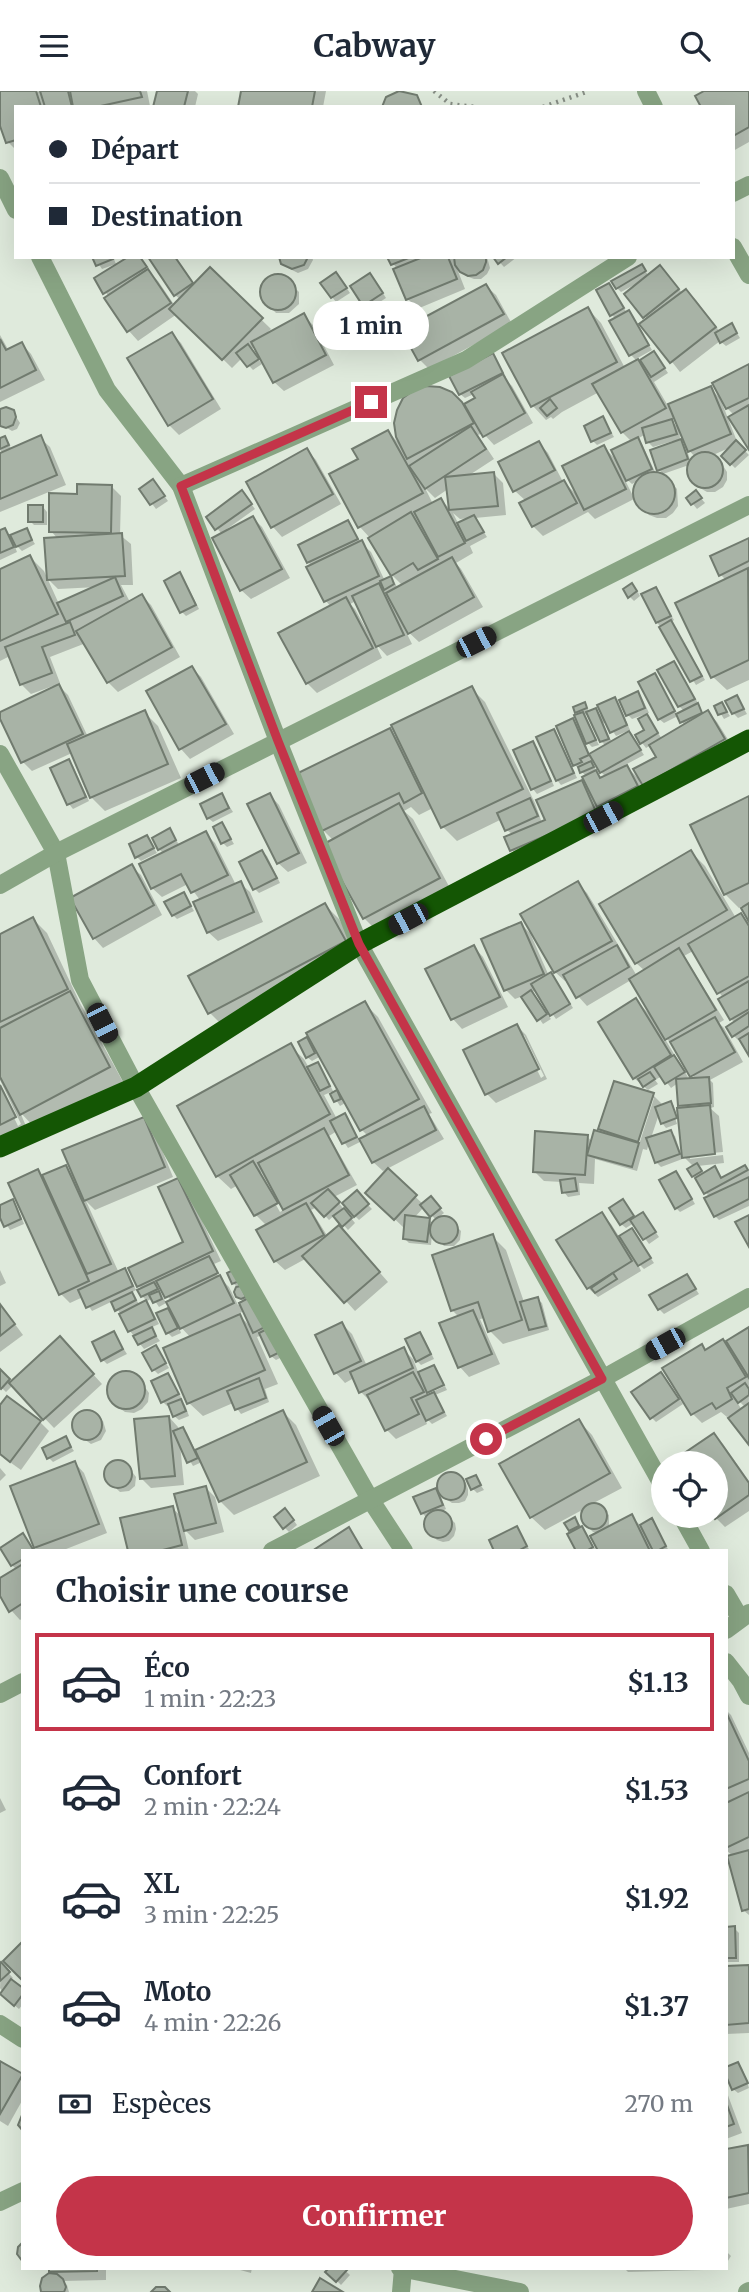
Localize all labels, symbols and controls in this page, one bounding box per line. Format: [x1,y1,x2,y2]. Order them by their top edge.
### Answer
text: Cabway [313,26,436,66]
icon: menu [35,27,73,65]
icon: search [676,27,714,65]
text: Départ [91,133,179,166]
text: Destination [91,200,243,233]
callout: 1 min [313,301,429,349]
text: 1 min [340,311,402,340]
route end [355,386,387,418]
car [453,623,500,661]
car [181,759,228,797]
car [580,798,627,836]
car [385,900,432,938]
car [84,1000,121,1046]
car [642,1325,689,1363]
car [309,1403,348,1449]
route start [470,1423,502,1455]
map controls [651,1451,728,1528]
button: locate [651,1451,728,1528]
text: Choisir une course [56,1571,349,1611]
icon: car [60,1651,123,1714]
text: Éco [144,1651,190,1684]
text: $1.13 [627,1666,689,1699]
text: 1 min · 22:23 [144,1684,277,1713]
icon: car [60,1759,123,1822]
text: Confort [144,1759,242,1792]
text: $1.53 [624,1774,689,1807]
text: 2 min · 22:24 [144,1792,281,1821]
icon: car [60,1867,123,1930]
text: XL [144,1867,180,1900]
text: $1.92 [624,1882,689,1915]
text: 3 min · 22:25 [144,1900,280,1929]
icon: car [60,1975,123,2038]
text: Moto [144,1975,211,2008]
text: $1.37 [624,1990,689,2023]
text: 4 min · 22:26 [144,2008,281,2037]
icon: cash [56,2085,94,2123]
text: Espèces [112,2087,212,2120]
text: 270 m [625,2089,693,2118]
button: Confirmer [56,2176,693,2256]

